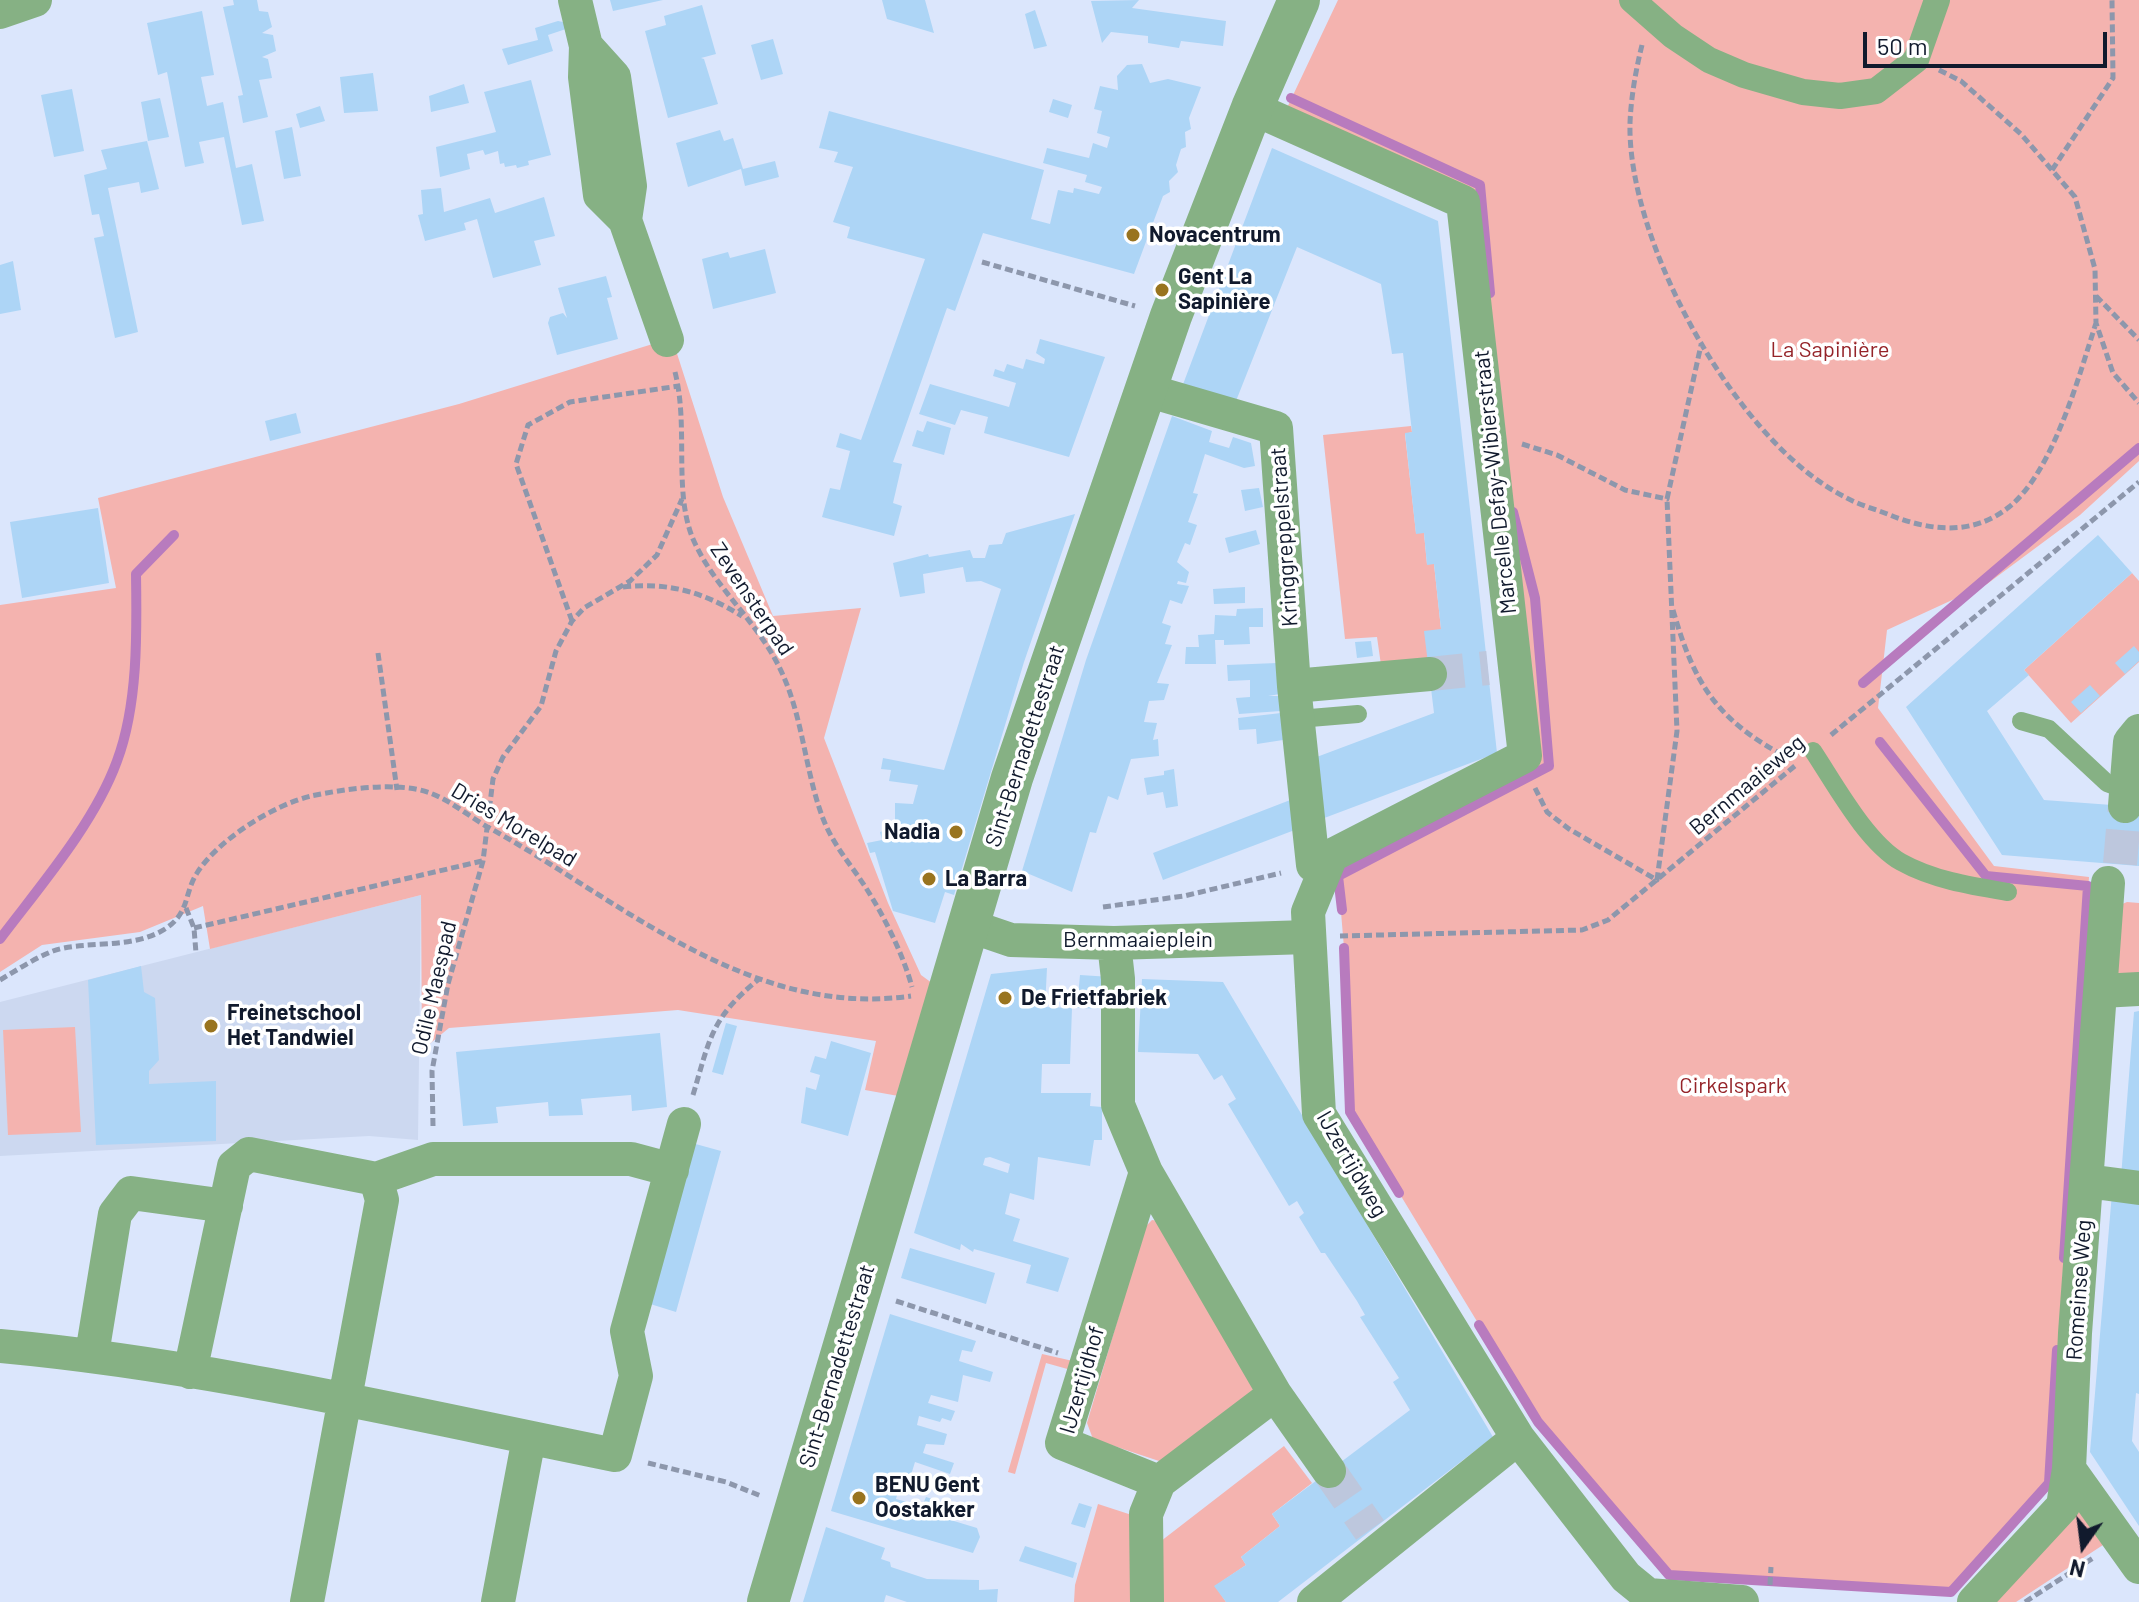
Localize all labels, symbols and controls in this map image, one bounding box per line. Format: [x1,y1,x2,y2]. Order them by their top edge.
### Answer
scale bar [1867,16,2111,66]
text: 50 m [1877,31,1928,60]
place label: Novacentrum [1149,222,1281,248]
marker: Novacentrum [1124,226,1142,244]
place label: Gent La Sapinière [1178,264,1270,316]
marker: Gent La Sapinière [1153,281,1171,299]
park label: La Sapinière [1771,337,1889,363]
street label: Marcelle Defay-Wibierstraat [1468,349,1522,615]
street label: Kringgreppelstraat [1265,446,1303,628]
street label: Zevensterpad [705,538,799,660]
street label: Sint-Bernadettestraat [980,642,1070,850]
street label: Bernmaaieweg [1684,729,1810,841]
street label: Dries Morelpad [447,777,581,873]
place label: Nadia [884,819,940,845]
marker: Nadia [947,823,965,841]
place label: La Barra [945,866,1027,892]
marker: La Barra [920,870,938,888]
street label: Odile Maespad [406,918,462,1058]
street label: Bernmaaieplein [1063,927,1213,953]
place label: De Frietfabriek [1021,985,1167,1011]
marker: De Frietfabriek [996,989,1014,1007]
place label: Freinetschool Het Tandwiel [227,1000,361,1052]
marker: Freinetschool Het Tandwiel [202,1017,220,1035]
park label: Cirkelspark [1679,1073,1787,1099]
street label: IJzertijdweg [1311,1106,1393,1222]
street label: Romeinse Weg [2061,1219,2097,1361]
street label: Sint-Bernadettestraat [794,1261,880,1471]
street label: IJzertijdhof [1054,1323,1110,1437]
place label: BENU Gent Oostakker [875,1472,980,1524]
marker: BENU Gent Oostakker [850,1489,868,1507]
north arrow [2043,1506,2123,1586]
text: N [2067,1555,2087,1584]

